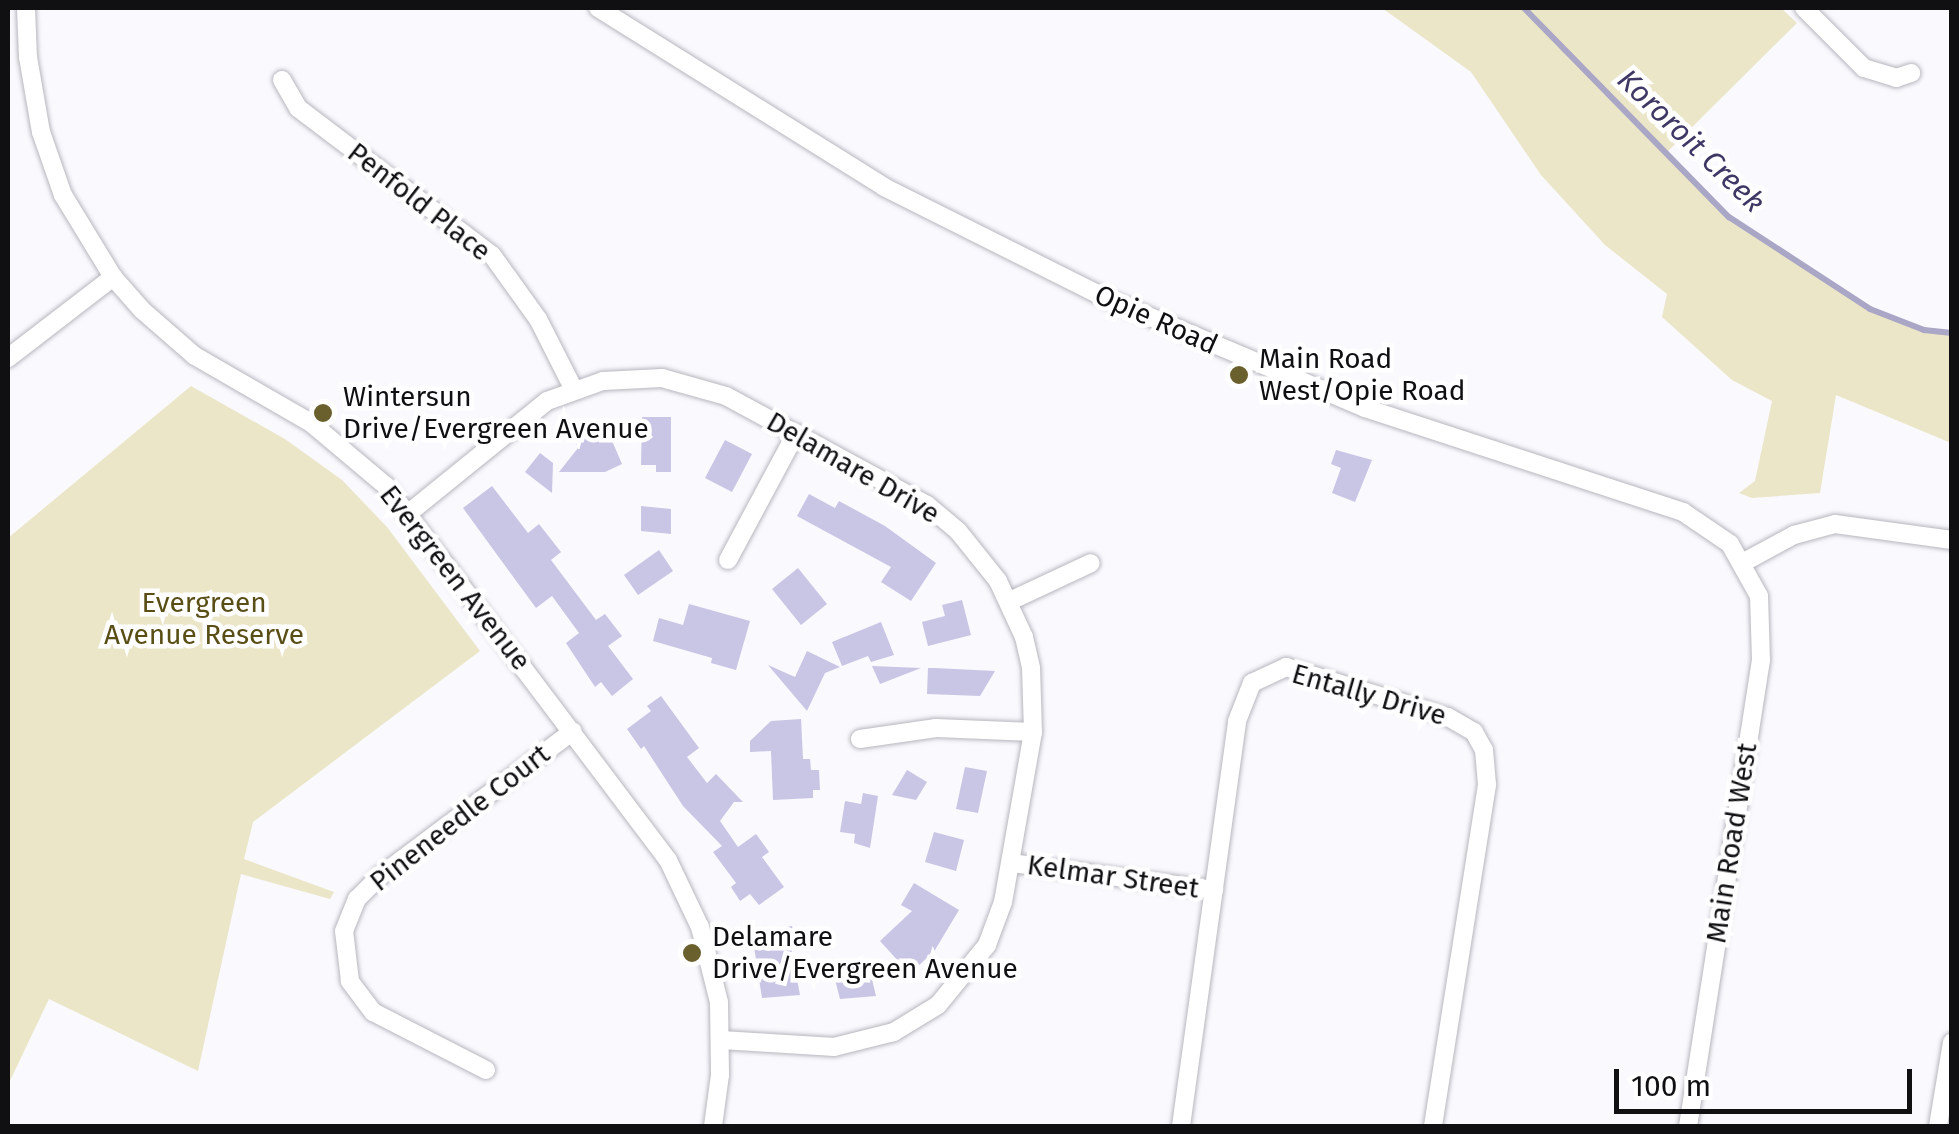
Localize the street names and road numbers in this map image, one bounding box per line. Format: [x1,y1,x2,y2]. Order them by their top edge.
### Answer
street label: Penfold Place [341,136,497,268]
street label: Opie Road [1089,278,1223,362]
street label: Delamare Drive [761,405,945,531]
street label: Evergreen Avenue [372,479,538,677]
street label: Entally Drive [1288,657,1450,733]
street label: Pineneedle Court [363,737,557,899]
street label: Main Road West [1700,741,1764,945]
street label: Kelmar Street [1025,848,1201,906]

